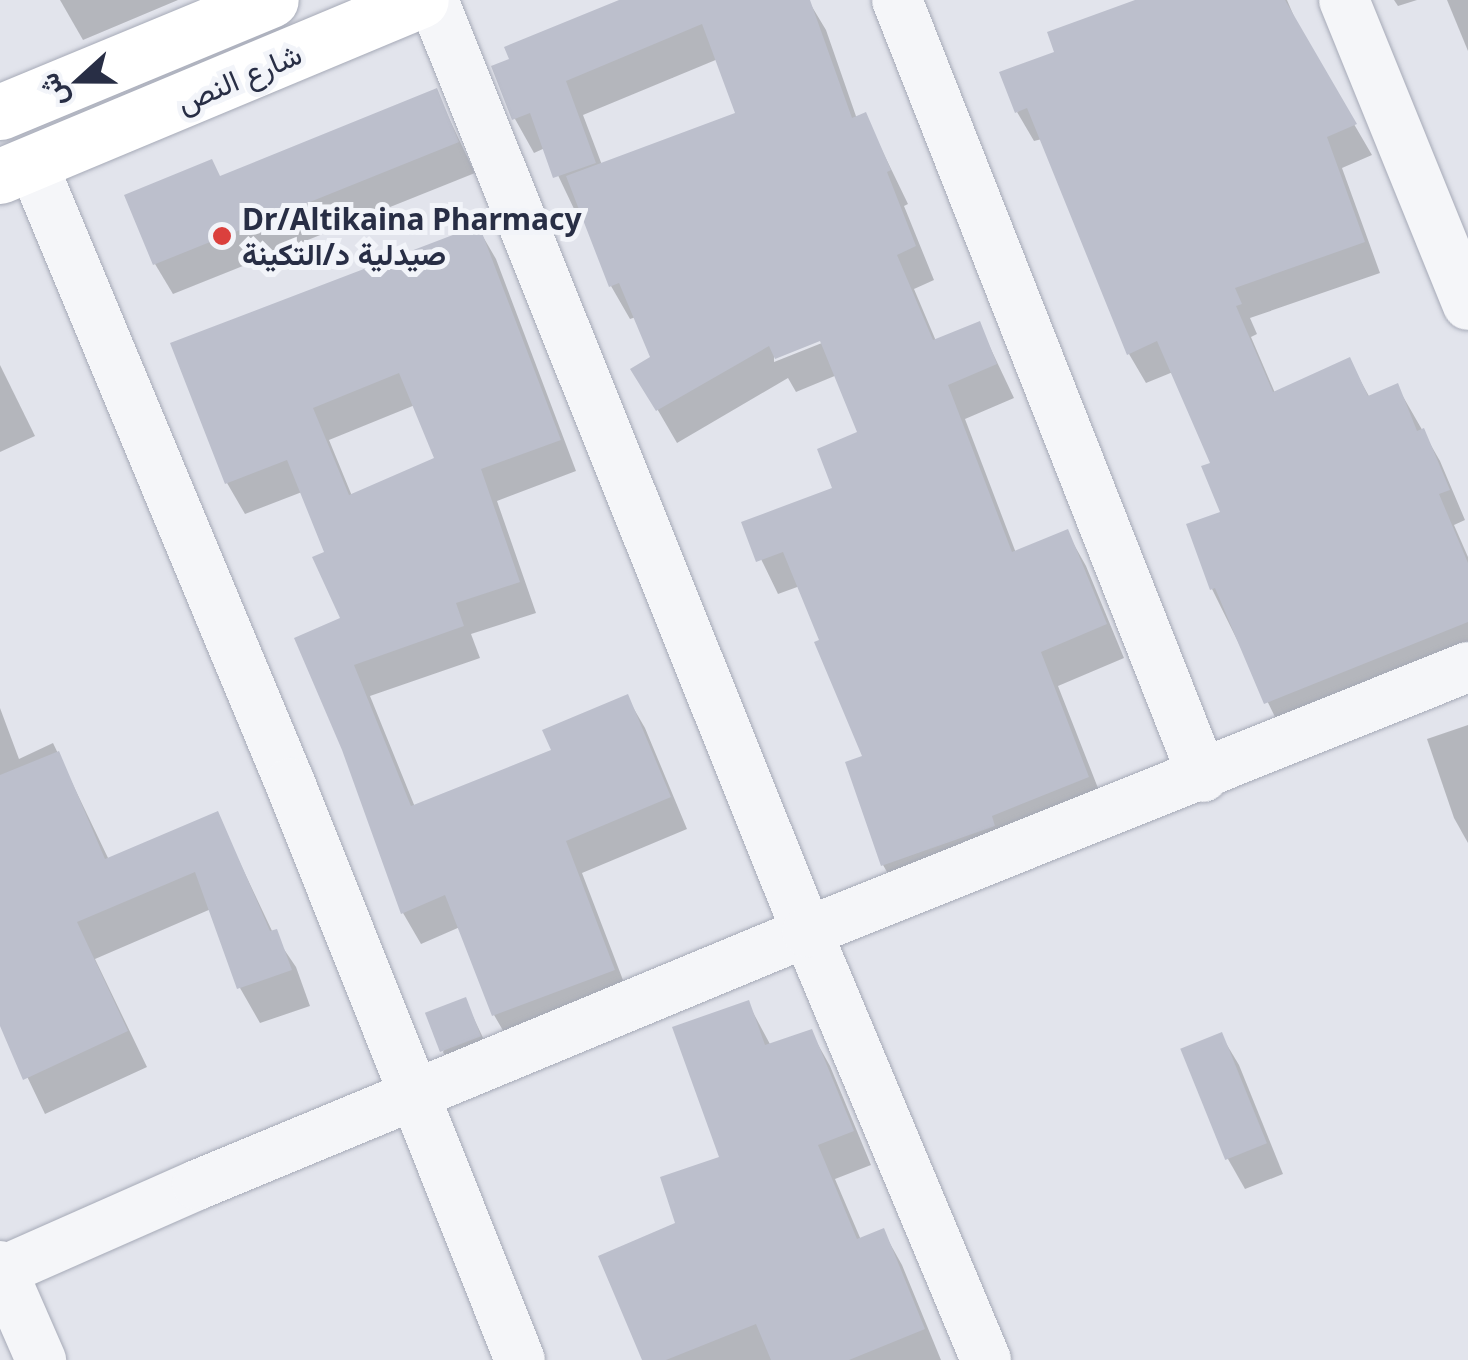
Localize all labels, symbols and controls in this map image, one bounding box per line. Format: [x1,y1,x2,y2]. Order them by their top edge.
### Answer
north arrow [30,30,130,130]
street label: شارع النص [171,36,307,120]
text: ش [28,68,76,113]
place label: Dr/Altikaina Pharmacy صيدلية د/التكينة [242,201,582,272]
marker: Dr/Altikaina Pharmacy صيدلية د/التكينة [211,225,233,247]

